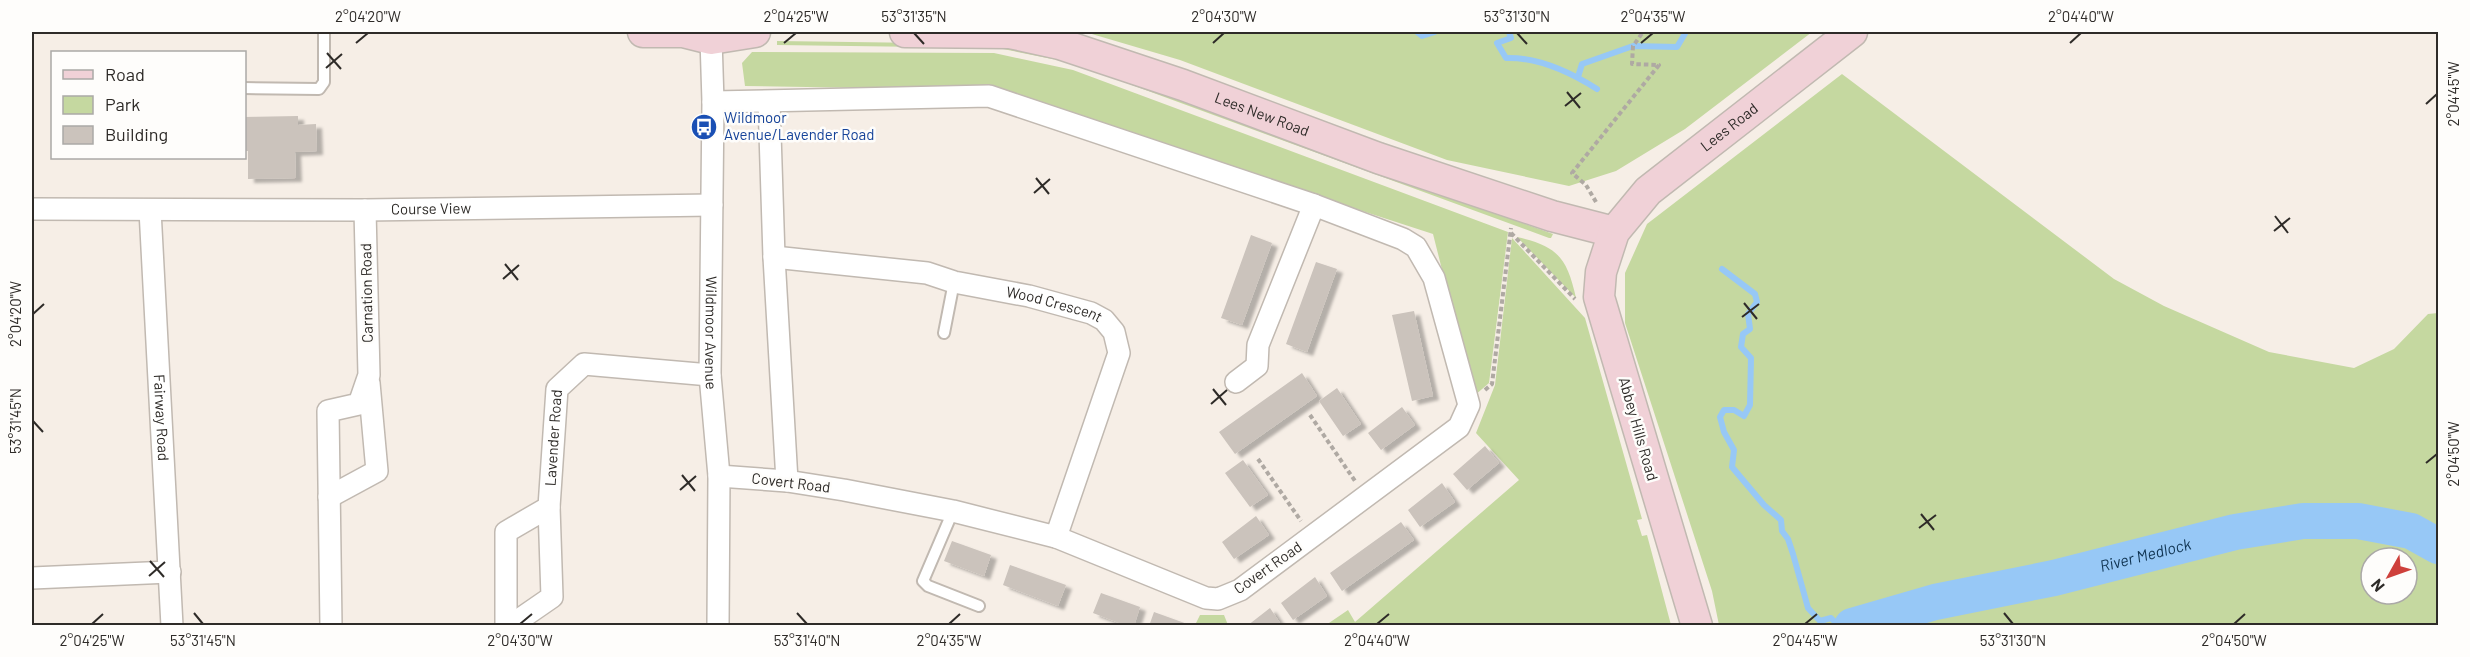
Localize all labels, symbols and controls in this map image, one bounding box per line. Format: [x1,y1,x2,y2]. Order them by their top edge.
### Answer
text: 2°04'20"W [335,7,401,25]
text: 2°04'25"W [763,7,829,25]
text: 53°31'35"N [881,7,947,25]
text: 2°04'30"W [1191,7,1257,25]
text: 53°31'30"N [1484,7,1550,25]
text: 2°04'35"W [1621,7,1685,25]
text: 2°04'40"W [2048,7,2114,25]
legend [51,51,246,159]
text: 2°04'45"W [2444,61,2462,127]
text: Road [105,63,145,85]
street label: Lees New Road [1212,88,1312,139]
text: Park [105,93,140,115]
street label: Lees Road [1697,99,1761,155]
place label: Wildmoor Avenue/Lavender Road [724,108,874,143]
bus stop icon: Wildmoor Avenue/Lavender Road [689,112,719,142]
text: Building [105,123,168,145]
street label: Course View [391,198,471,218]
street label: Carnation Road [356,243,376,343]
street label: Wildmoor Avenue [702,276,721,390]
text: 2°04'20"W [6,281,24,347]
street label: Wood Crescent [1005,282,1106,326]
street label: Fairway Road [151,374,173,461]
street label: Abbey Hills Road [1616,375,1662,483]
text: 53°31'45"N [6,388,24,454]
street label: Lavender Road [540,389,565,487]
text: 2°04'50"W [2444,421,2462,487]
street label: Covert Road [751,468,831,496]
water label: River Medlock [2098,534,2193,575]
street label: Covert Road [1230,537,1305,597]
north arrow [2359,546,2419,606]
text: N [2366,576,2388,596]
text: 2°04'25"W [59,631,125,649]
text: 53°31'45"N [170,631,236,649]
text: 2°04'30"W [487,631,553,649]
text: 53°31'40"N [774,631,840,649]
text: 2°04'35"W [917,631,981,649]
text: 2°04'40"W [1344,631,1410,649]
text: 2°04'45"W [1772,631,1838,649]
text: 53°31'30"N [1980,631,2046,649]
text: 2°04'50"W [2201,631,2267,649]

